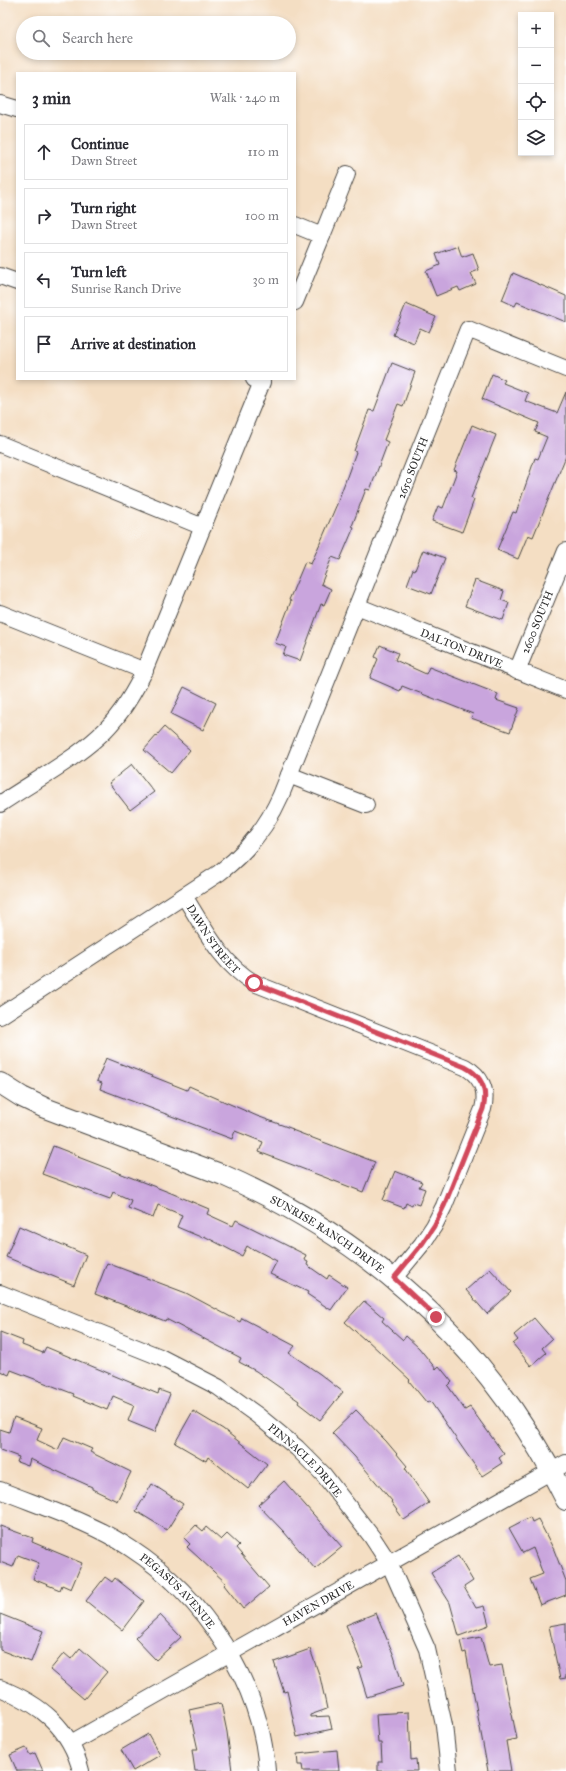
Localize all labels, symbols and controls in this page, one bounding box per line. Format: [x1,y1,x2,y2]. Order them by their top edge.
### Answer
map controls [518,12,554,156]
button: + [518,12,554,48]
search box [16,16,296,60]
icon: search [30,27,52,49]
text: Search here [62,29,133,47]
button: − [518,48,554,84]
button: locate [518,84,554,120]
text: 3 min [32,88,71,109]
text: Walk · 240 m [210,90,280,106]
button: layers [518,120,554,156]
text: Continue [71,135,129,153]
icon: ahead [33,141,55,163]
text: 110 m [247,144,279,160]
text: Dawn Street [71,153,137,169]
text: Turn right [71,199,136,217]
icon: right [33,205,55,227]
text: 100 m [245,208,279,224]
text: Dawn Street [71,217,137,233]
text: Turn left [71,263,127,281]
icon: left [33,269,55,291]
text: 30 m [253,272,279,288]
text: Sunrise Ranch Drive [71,281,181,297]
icon: arrive [33,333,55,355]
text: Arrive at destination [71,335,196,353]
street label: 2650 SOUTH [395,435,431,501]
street label: 2600 SOUTH [519,588,556,655]
street label: DALTON DRIVE [418,626,505,671]
street label: DAWN STREET [184,902,243,977]
route start [245,974,263,992]
street label: SUNRISE RANCH DRIVE [268,1193,387,1276]
route end [427,1308,445,1326]
street label: PINNACLE DRIVE [265,1421,345,1500]
street label: PEGASUS AVENUE [137,1551,217,1631]
street label: HAVEN DRIVE [280,1578,357,1629]

